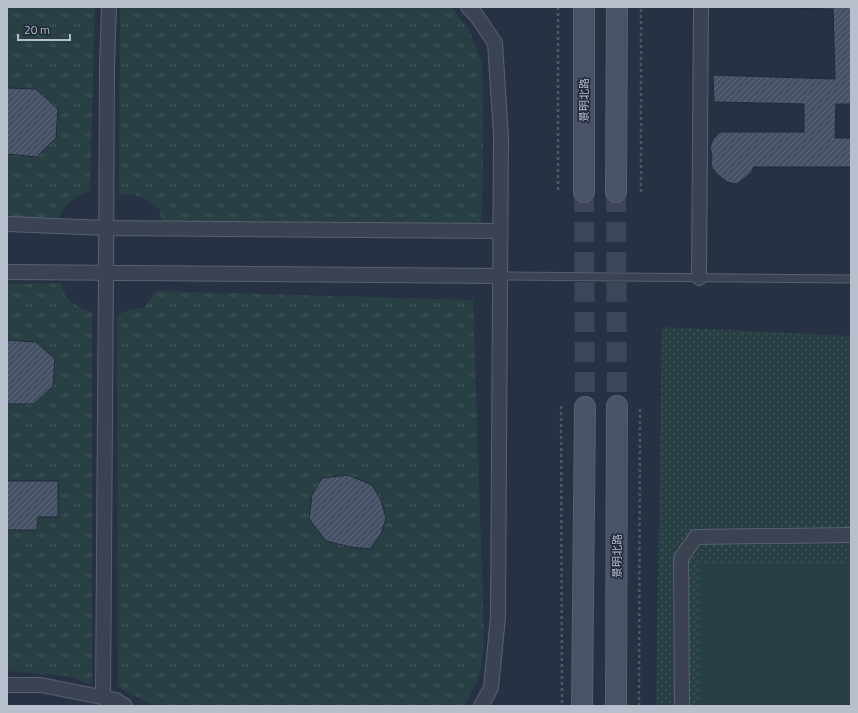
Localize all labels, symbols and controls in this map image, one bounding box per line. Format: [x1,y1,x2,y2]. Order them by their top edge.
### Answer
scale bar [18,16,70,42]
text: 20 m [24,20,50,39]
street label: 景明北路 [576,78,592,122]
street label: 景明北路 [609,534,625,578]

